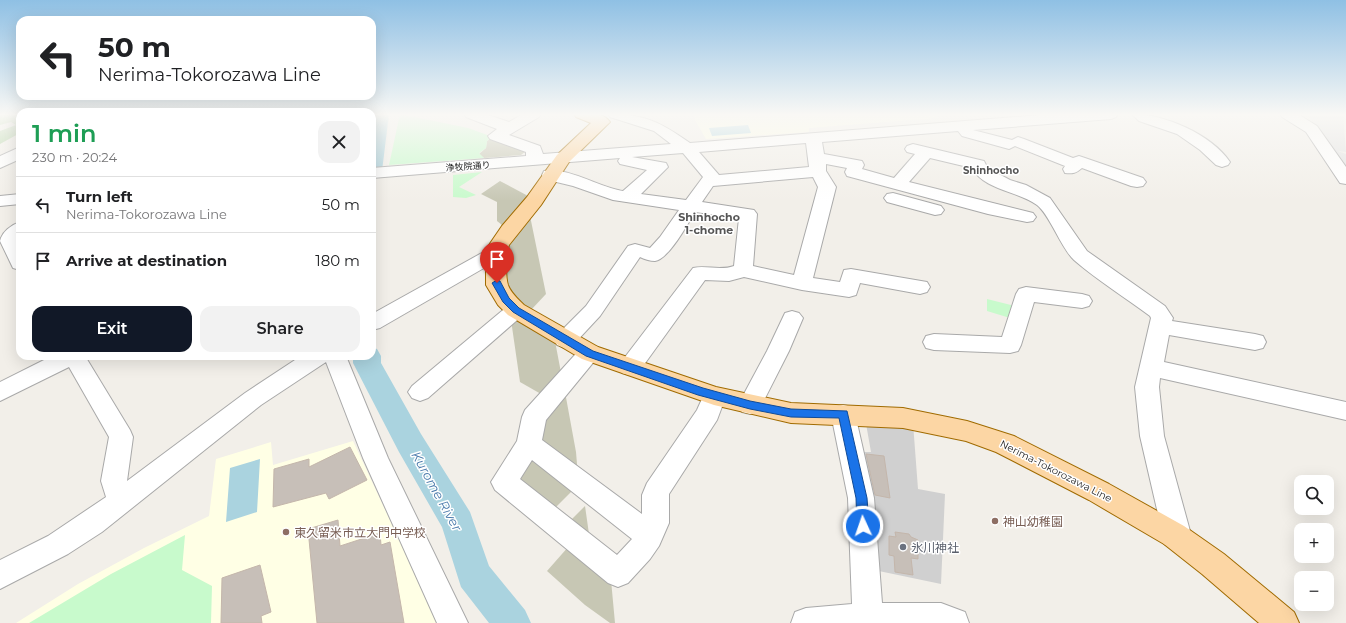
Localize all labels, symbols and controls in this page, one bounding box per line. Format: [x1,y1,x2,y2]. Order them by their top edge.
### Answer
text: 50 m [98,30,171,64]
icon: left [32,32,84,84]
text: Nerima-Tokorozawa Line [98,64,321,86]
text: 1 min [32,119,96,148]
button: close [318,121,360,163]
text: 230 m · 20:24 [32,149,117,165]
street label: 浄牧院通り [445,159,491,173]
district label: Shinhocho [963,164,1019,177]
text: Turn left [66,187,133,206]
icon: left [32,194,54,216]
text: 50 m [322,195,360,214]
text: Nerima-Tokorozawa Line [66,206,227,222]
district label: Shinhocho 1-chome [678,210,740,237]
pin [480,242,514,283]
icon: arrive [486,248,508,270]
icon: arrive [32,250,54,272]
text: Arrive at destination [66,251,227,270]
text: 180 m [315,251,360,270]
button: Exit [32,306,192,352]
button: Share [200,306,360,352]
street label: Nerima-Tokorozawa Line [998,437,1114,505]
water label: Kurome River [408,448,466,534]
map controls [1294,475,1334,611]
button: search [1294,475,1334,515]
position arrow [842,505,884,547]
place label: 神山幼稚園 [1003,514,1063,529]
marker: 神山幼稚園 [990,516,1000,526]
button: + [1294,523,1334,563]
place label: 東久留米市立大門中学校 [294,525,426,540]
marker: 東久留米市立大門中学校 [281,527,291,537]
place label: 氷川神社 [911,540,959,555]
marker: 氷川神社 [898,542,908,552]
button: − [1294,571,1334,611]

